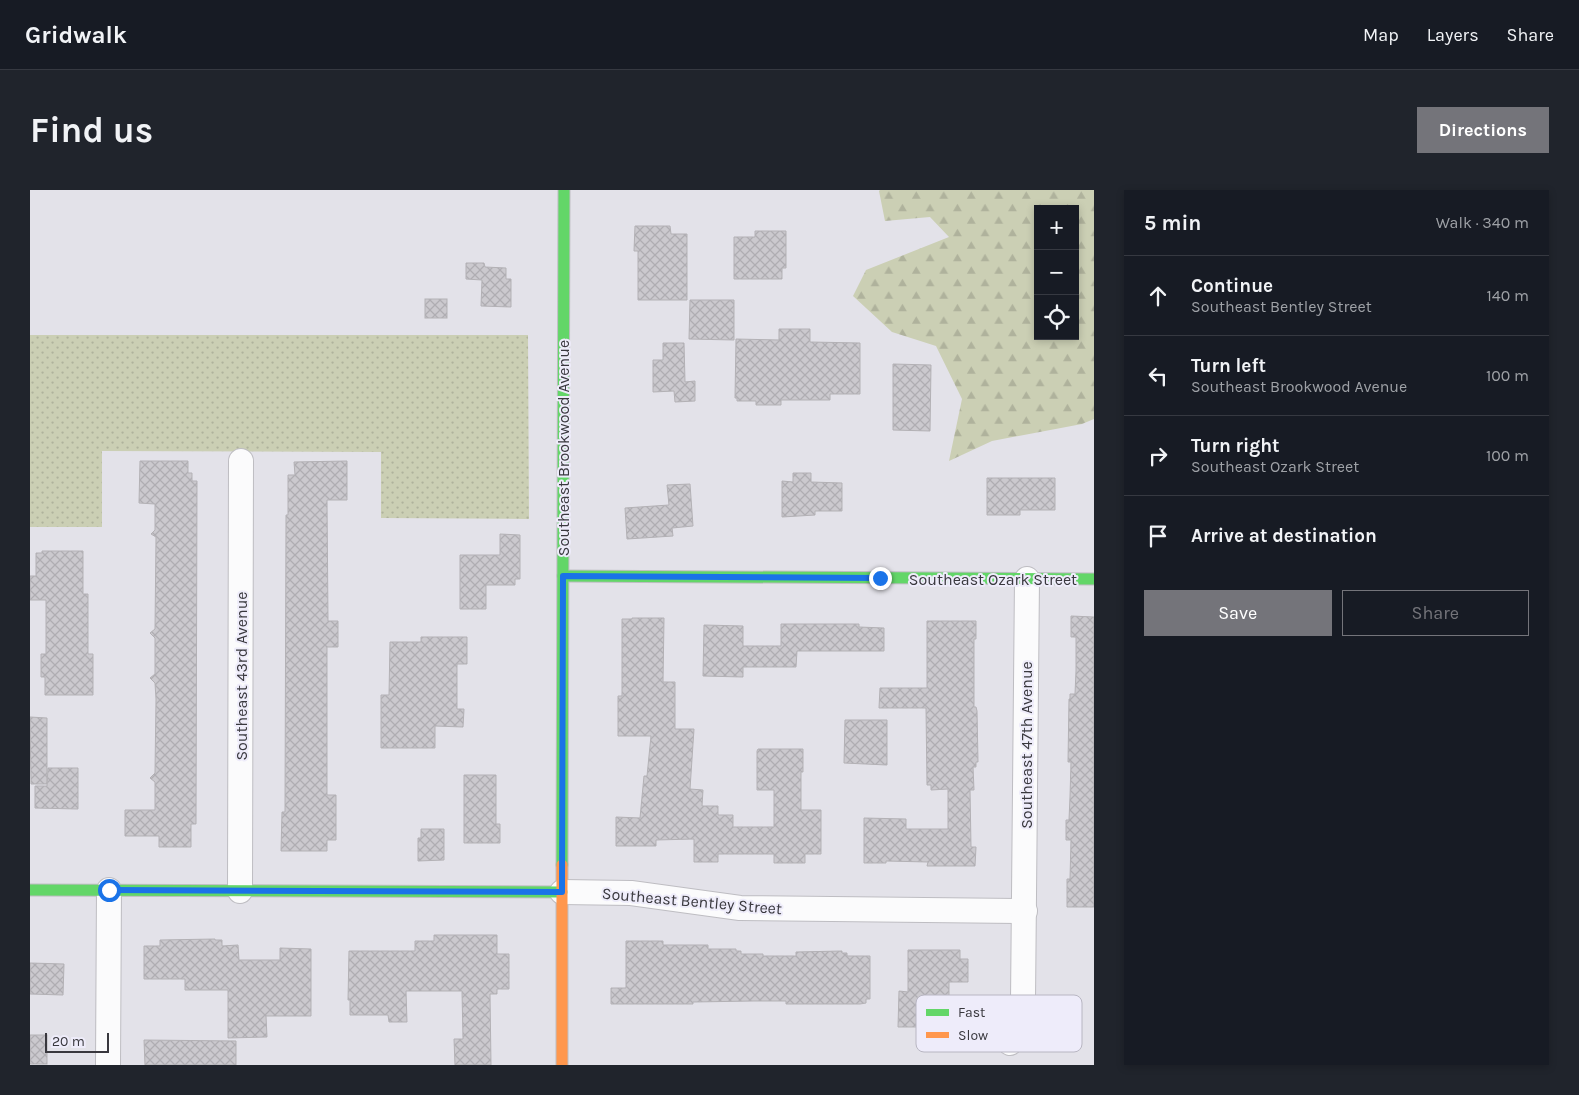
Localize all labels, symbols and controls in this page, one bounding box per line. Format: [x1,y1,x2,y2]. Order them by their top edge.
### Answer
text: Gridwalk [25,21,127,49]
text: Map [1363,24,1399,46]
text: Layers [1427,24,1479,46]
text: Share [1507,24,1554,46]
button: Directions [1417,107,1549,153]
text: Find us [30,110,153,151]
map controls [1034,205,1079,340]
button: + [1034,205,1079,250]
text: 5 min [1144,211,1201,235]
text: Walk · 340 m [1436,213,1529,232]
button: − [1034,250,1079,295]
text: Continue [1191,275,1273,297]
icon: ahead [1144,282,1172,310]
text: 140 m [1487,286,1529,305]
button: locate [1034,295,1079,340]
text: Southeast Bentley Street [1191,297,1372,316]
street label: Southeast Brookwood Avenue [554,340,573,556]
text: Turn left [1191,355,1266,377]
icon: left [1144,362,1172,390]
text: 100 m [1486,366,1529,385]
text: Southeast Brookwood Avenue [1191,377,1407,396]
text: Turn right [1191,435,1280,457]
icon: right [1144,442,1172,470]
text: 100 m [1486,446,1529,465]
text: Southeast Ozark Street [1191,457,1359,476]
icon: arrive [1144,522,1172,550]
text: Arrive at destination [1191,525,1377,547]
route end [869,567,892,590]
street label: Southeast Ozark Street [909,570,1077,589]
button: Save [1144,590,1332,636]
button: Share [1342,590,1529,636]
street label: Southeast 43rd Avenue [232,591,251,761]
street label: Southeast 47th Avenue [1017,661,1036,829]
route start [98,879,121,902]
street label: Southeast Bentley Street [601,884,783,918]
legend [916,995,1082,1052]
text: Fast [958,1004,985,1021]
text: Slow [958,1027,988,1044]
scale bar [45,1030,109,1053]
text: 20 m [52,1033,85,1050]

